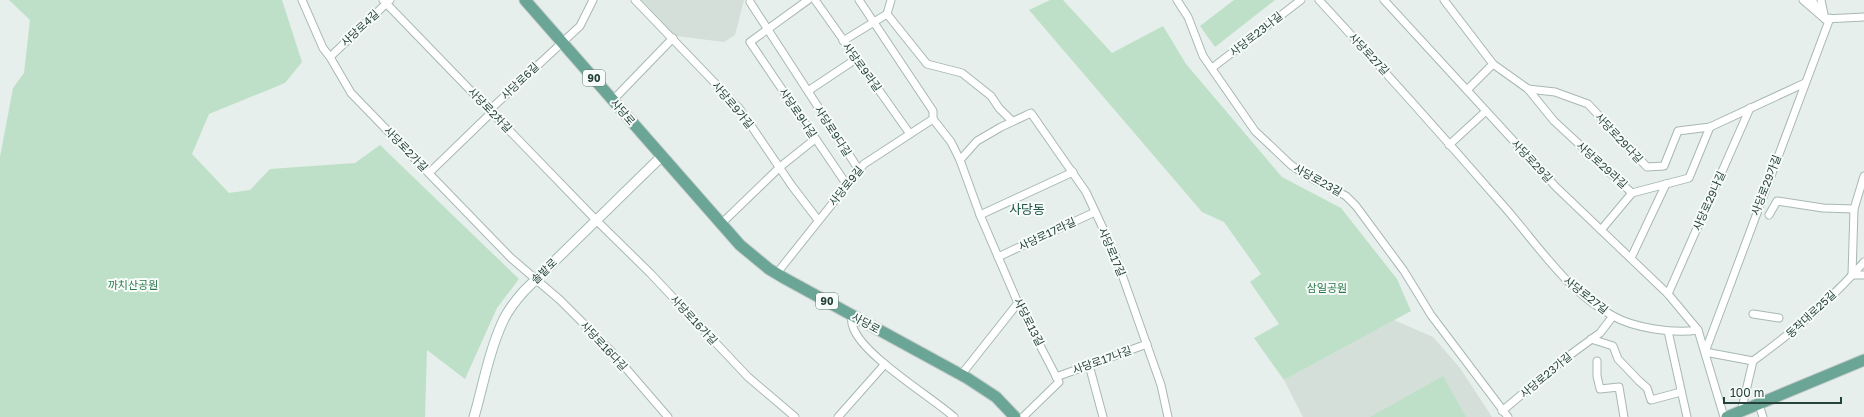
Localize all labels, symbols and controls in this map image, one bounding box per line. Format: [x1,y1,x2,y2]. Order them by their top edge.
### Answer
street label: 사당로4길 [338,7,381,48]
street label: 사당로23나길 [1227,9,1285,58]
street label: 사당로27길 [1347,30,1392,77]
street label: 사당로9라길 [840,40,884,94]
street label: 사당로6길 [498,60,541,102]
road number: 90 [583,70,605,86]
street label: 사당로9가길 [710,79,757,131]
street label: 사당로2차길 [466,85,515,135]
street label: 사당로9나길 [777,85,820,140]
street label: 사당로 [609,96,638,127]
street label: 사당로9다길 [812,103,854,158]
street label: 사당로29다길 [1593,110,1646,165]
street label: 사당로2가길 [382,124,431,174]
street label: 사당로29길 [1509,137,1555,185]
street label: 사당로29라길 [1574,139,1630,191]
street label: 사당로29가길 [1748,153,1783,217]
street label: 사당로23길 [1292,161,1345,198]
street label: 사당로9길 [826,163,865,208]
street label: 사당로29나길 [1690,169,1727,233]
district label: 사당동 [1009,201,1045,217]
street label: 사당로17라길 [1016,215,1078,252]
street label: 사당로17길 [1096,225,1129,278]
street label: 솔밭로 [528,255,559,286]
street label: 사당로27길 [1562,273,1611,316]
park label: 까치산공원 [108,278,158,291]
park label: 삼일공원 [1307,281,1347,294]
street label: 동작대로25길 [1783,287,1838,340]
street label: 사당로16가길 [668,292,720,347]
road number: 90 [816,293,838,309]
street label: 사당로13길 [1012,296,1047,348]
street label: 사당로 [850,310,883,336]
street label: 사당로16다길 [578,318,630,373]
street label: 사당로17나길 [1071,343,1133,376]
street label: 사당로23가길 [1517,349,1574,400]
scale bar [1724,379,1841,405]
text: 100 m [1730,385,1764,400]

